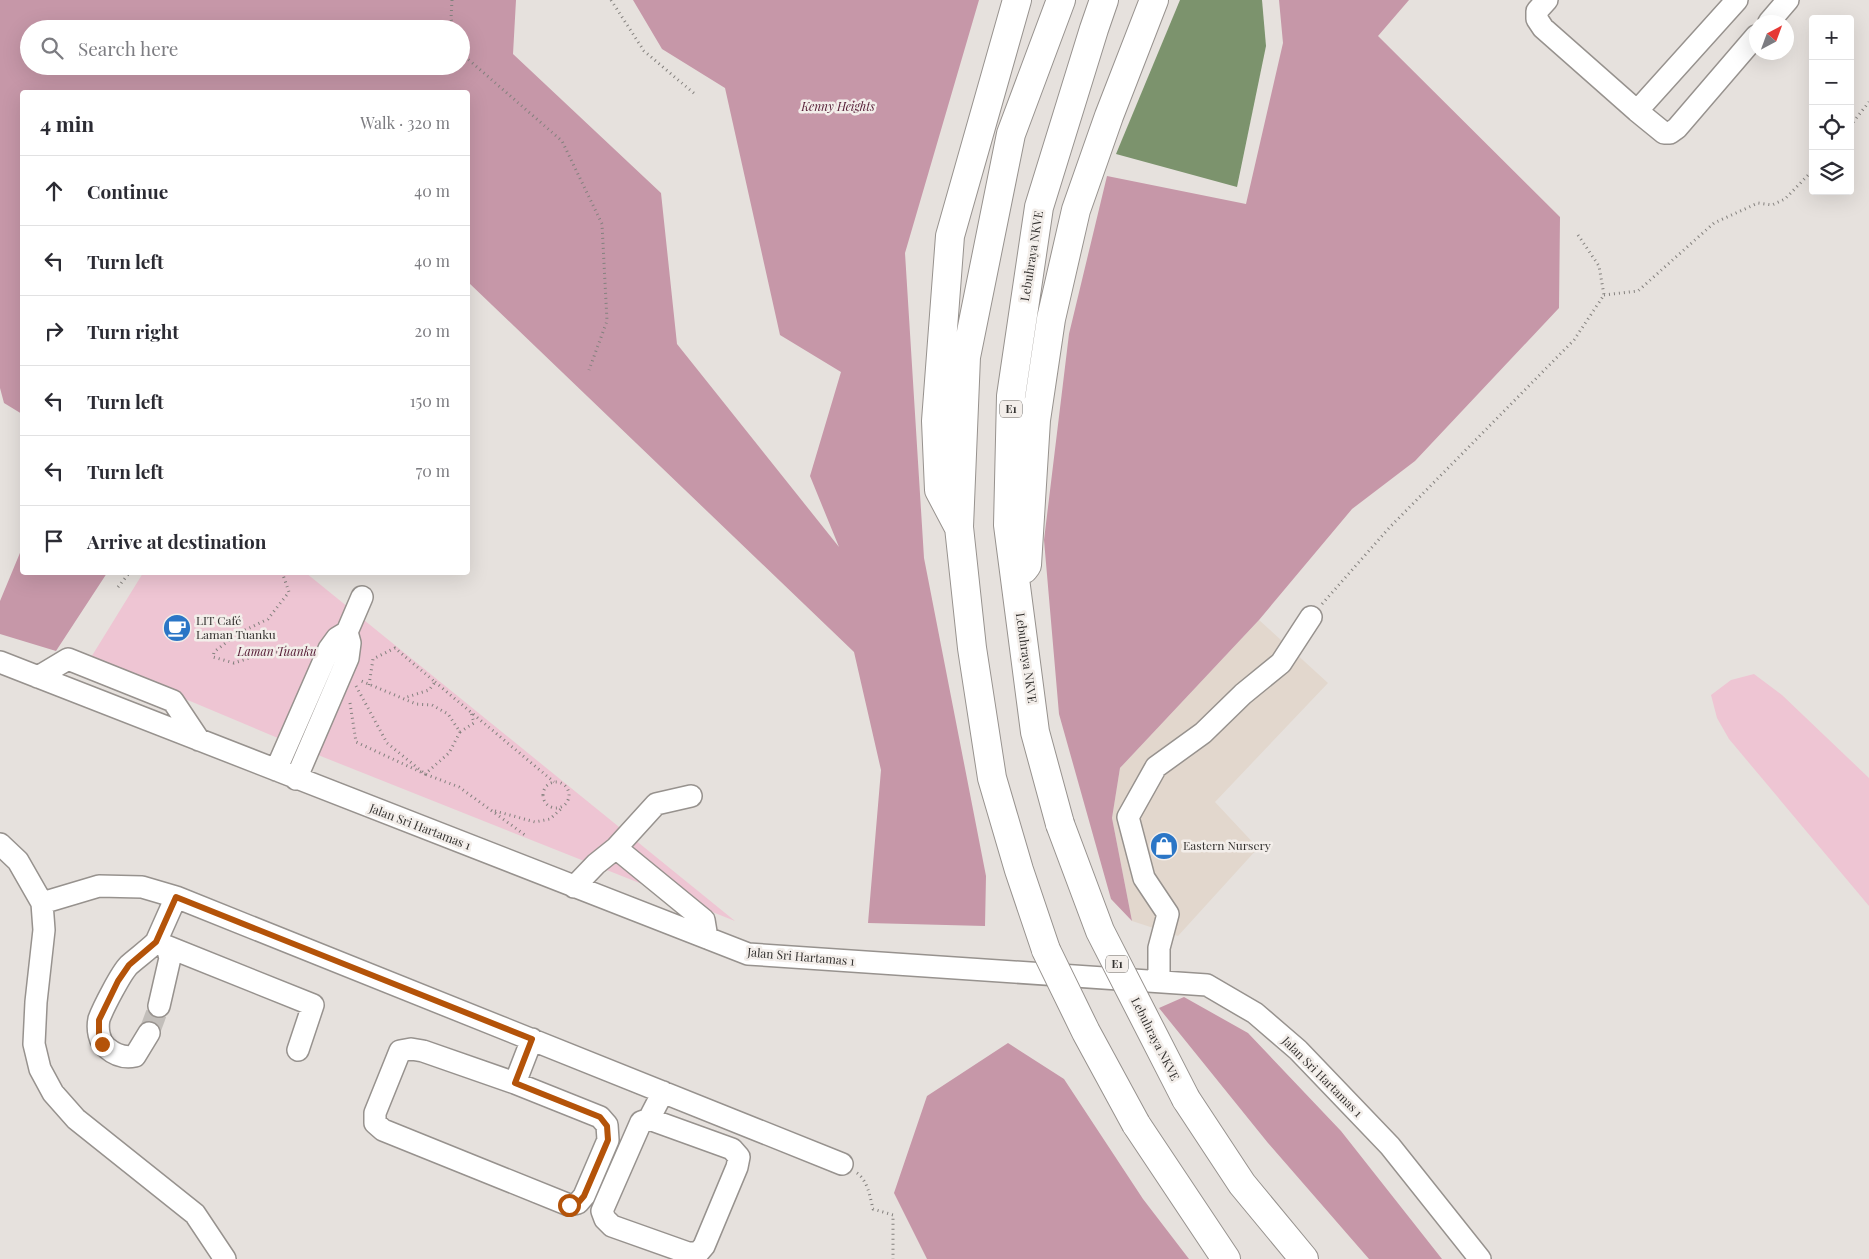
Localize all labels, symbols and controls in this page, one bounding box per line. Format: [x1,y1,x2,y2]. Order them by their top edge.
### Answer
north arrow [1749,15,1794,60]
map controls [1809,15,1854,195]
button: + [1809,15,1854,60]
search box [20,20,470,75]
icon: search [38,34,66,62]
text: Search here [78,35,178,61]
button: − [1809,60,1854,105]
park label: Kenny Heights [800,98,875,114]
button: locate [1809,105,1854,150]
text: 4 min [40,109,94,137]
text: Walk · 320 m [360,112,450,133]
button: layers [1809,150,1854,195]
icon: ahead [40,177,68,205]
text: Continue [87,178,168,204]
text: 40 m [414,180,450,201]
street label: Lebuhraya NKVE [1016,210,1046,302]
icon: left [40,247,68,275]
text: Turn left [87,248,164,274]
text: 40 m [414,250,450,271]
icon: right [40,317,68,345]
text: Turn right [87,318,179,344]
text: 20 m [415,320,450,341]
icon: left [40,387,68,415]
text: Turn left [87,388,164,414]
text: 150 m [410,390,450,411]
road number: E1 [1000,400,1022,418]
icon: left [40,457,68,485]
text: Turn left [87,458,164,484]
text: 70 m [416,460,450,481]
icon: arrive [40,527,68,555]
text: Arrive at destination [87,528,267,554]
place label: LIT Café Laman Tuanku [196,612,276,642]
street label: Lebuhraya NKVE [1013,612,1041,704]
cafe icon: LIT Café Laman Tuanku [162,613,192,643]
park label: Laman Tuanku [236,643,317,659]
street label: Jalan Sri Hartamas 1 [366,799,474,853]
shop icon: Eastern Nursery [1149,831,1179,861]
place label: Eastern Nursery [1183,837,1271,853]
street label: Jalan Sri Hartamas 1 [746,943,856,969]
road number: E1 [1106,956,1128,972]
street label: Lebuhraya NKVE [1128,994,1184,1083]
street label: Jalan Sri Hartamas 1 [1278,1032,1367,1120]
route end [91,1033,114,1056]
route start [558,1194,581,1217]

